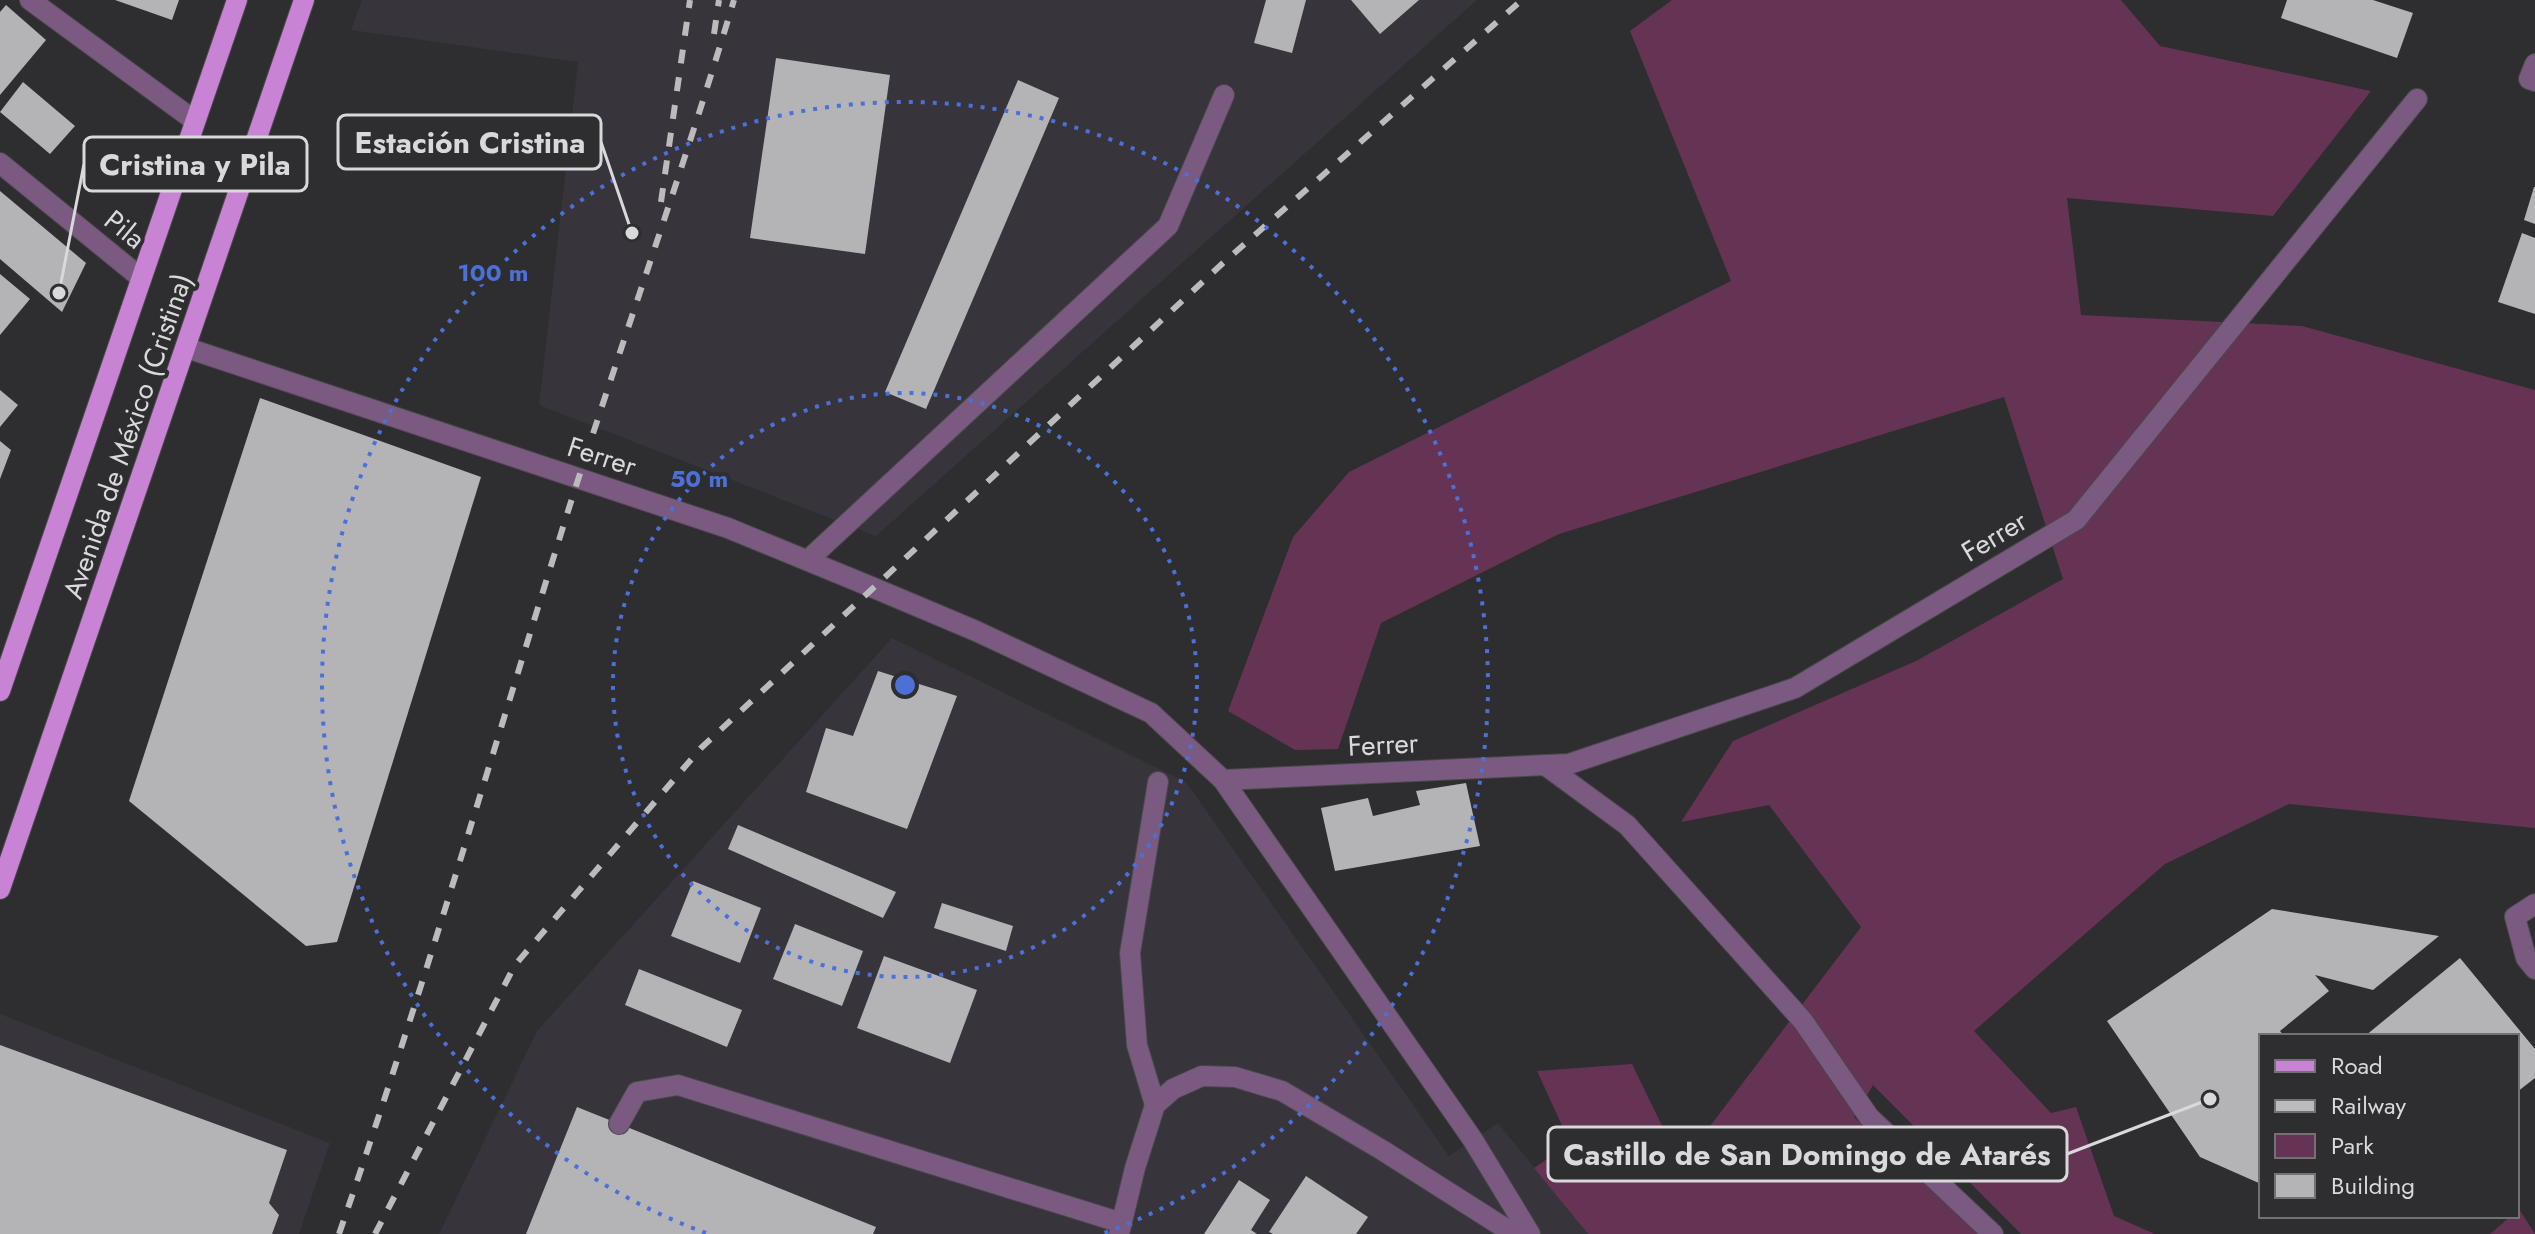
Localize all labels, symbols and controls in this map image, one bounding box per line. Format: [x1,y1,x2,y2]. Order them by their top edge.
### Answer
callout: Estación Cristina [338,115,601,169]
text: Estación Cristina [354,121,586,164]
callout: Cristina y Pila [84,137,307,191]
text: Cristina y Pila [99,143,291,186]
street label: Pila [95,200,154,259]
text: 100 m [458,255,528,290]
street label: Avenida de México (Cristina) [52,268,203,605]
street label: Ferrer [562,426,642,487]
text: 50 m [670,461,728,496]
street label: Ferrer [1954,501,2035,572]
centre of rings [891,671,919,699]
street label: Ferrer [1347,722,1420,767]
legend [2259,1034,2519,1218]
text: Road [2331,1048,2383,1083]
text: Railway [2331,1088,2406,1123]
callout: Castillo de San Domingo de Atarés [1548,1127,2067,1181]
text: Park [2331,1128,2374,1163]
text: Castillo de San Domingo de Atarés [1563,1133,2051,1176]
text: Building [2331,1168,2415,1203]

